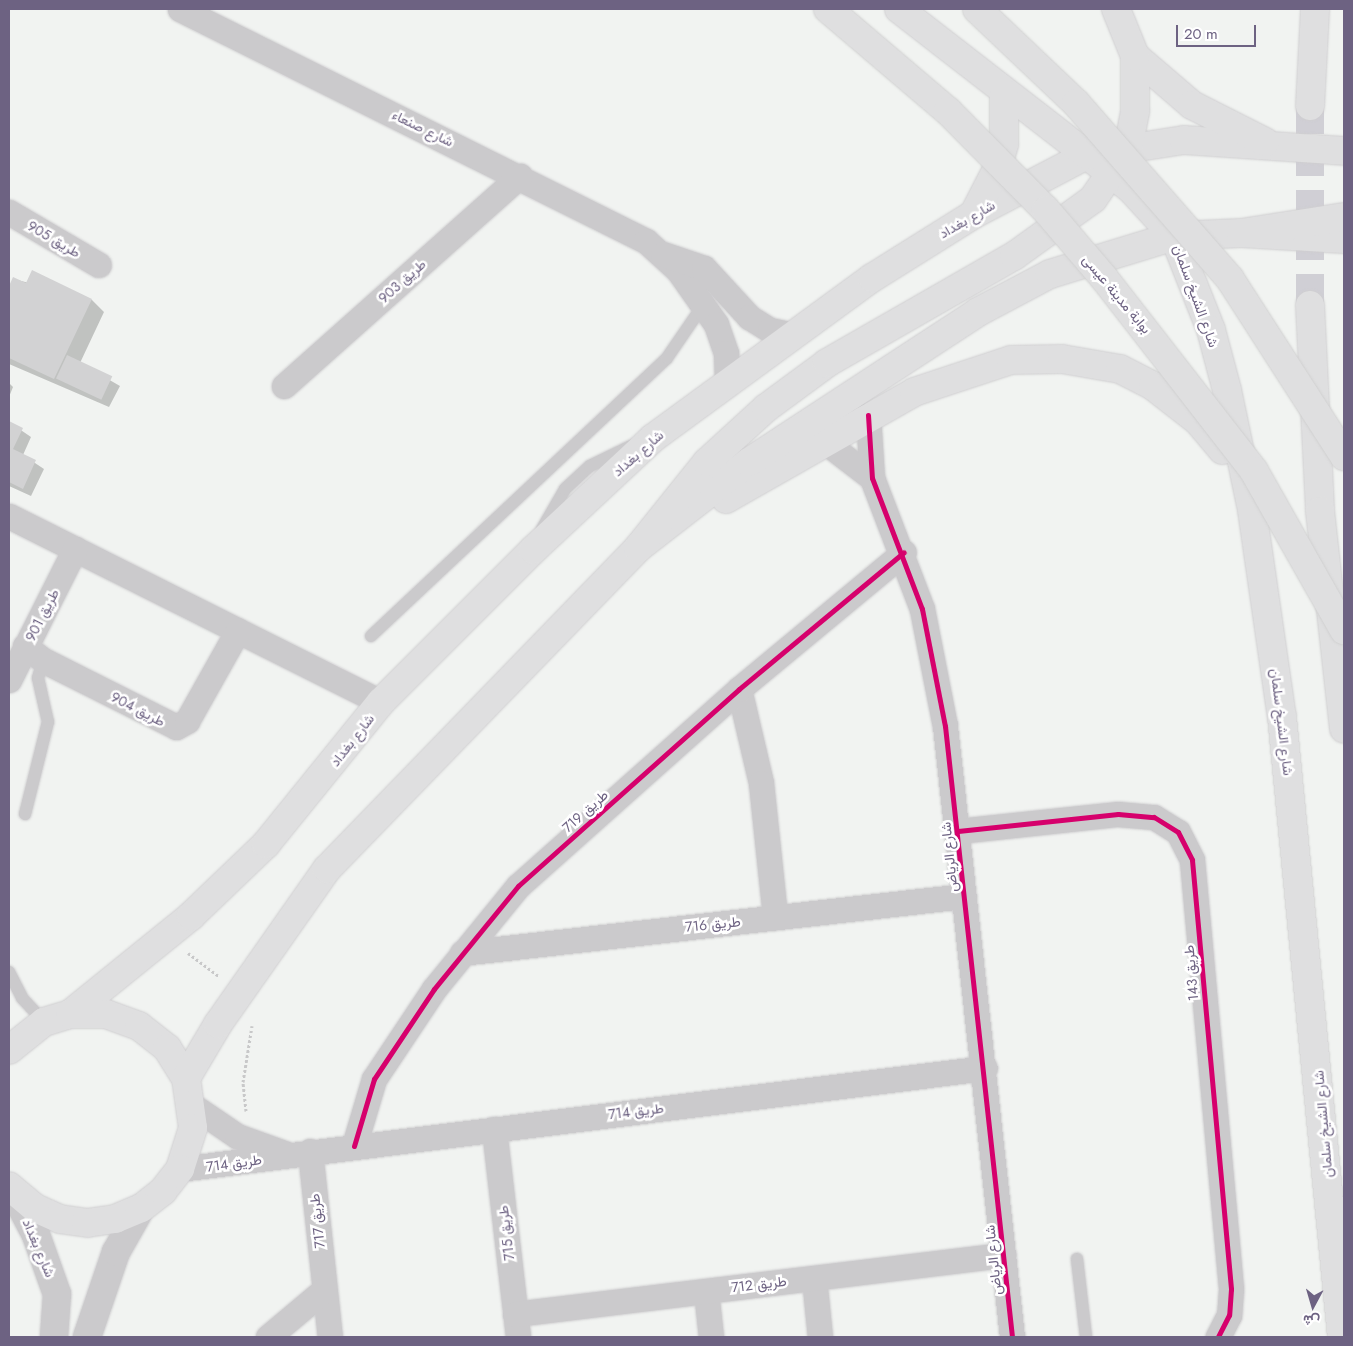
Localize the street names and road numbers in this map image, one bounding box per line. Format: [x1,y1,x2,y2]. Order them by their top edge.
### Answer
street label: شارع صنعاء [390,106,456,150]
street label: شارع بغداد [936,196,998,242]
street label: طريق 905 [25,217,83,261]
street label: شارع الشيخ سلمان [1170,242,1222,350]
street label: بوابة مدينة عيسى [1079,251,1155,337]
street label: طريق 903 [375,255,429,307]
street label: شارع بغداد [609,426,667,480]
street label: طريق 901 [22,586,62,644]
street label: شارع الشيخ سلمان [1267,667,1297,777]
street label: طريق 904 [108,688,168,730]
street label: شارع بغداد [326,710,378,770]
street label: طريق 719 [559,786,611,836]
street label: شارع الرياض [937,821,961,893]
street label: طريق 716 [684,913,742,935]
street label: طريق 143 [1180,944,1202,1002]
street label: شارع الشيخ سلمان [1310,1070,1336,1178]
street label: طريق 714 [607,1099,665,1123]
street label: طريق 714 [205,1151,263,1175]
street label: طريق 717 [306,1193,328,1249]
street label: طريق 715 [494,1204,518,1262]
street label: شارع بغداد [19,1216,59,1280]
street label: شارع الرياض [981,1224,1005,1296]
street label: طريق 712 [730,1272,788,1296]

